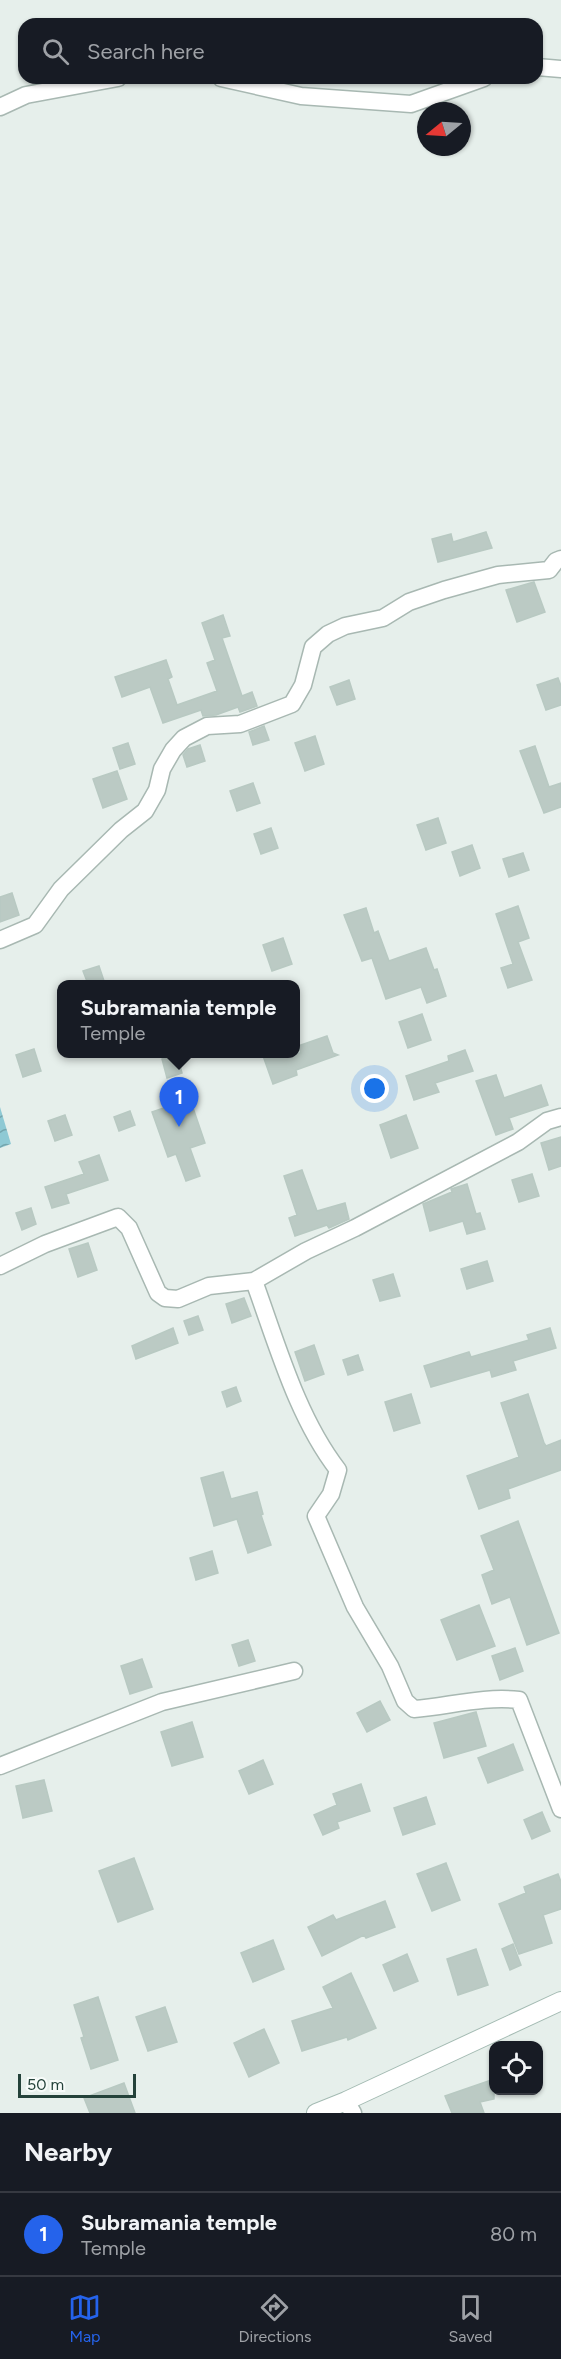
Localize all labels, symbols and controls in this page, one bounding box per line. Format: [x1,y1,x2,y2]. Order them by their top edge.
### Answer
search box [18,18,543,84]
icon: search [39,35,72,68]
text: Search here [87,38,205,65]
north arrow [417,102,471,156]
popup [57,980,300,1058]
text: Subramania temple [81,994,277,1021]
text: Temple [81,1021,145,1045]
your location [360,1074,389,1103]
pin: 1 [160,1078,198,1127]
map controls [489,2041,543,2095]
button: locate [489,2041,543,2095]
scale bar [18,2071,136,2098]
text: 50 m [27,2075,64,2094]
text: Nearby [24,2136,112,2168]
text: Subramania temple [81,2209,277,2236]
text: 1 [39,2222,48,2246]
text: 80 m [490,2222,537,2246]
text: Temple [81,2236,146,2260]
tab: Map [68,2291,101,2346]
tab: Directions [238,2291,311,2346]
tab: Saved [448,2291,493,2346]

